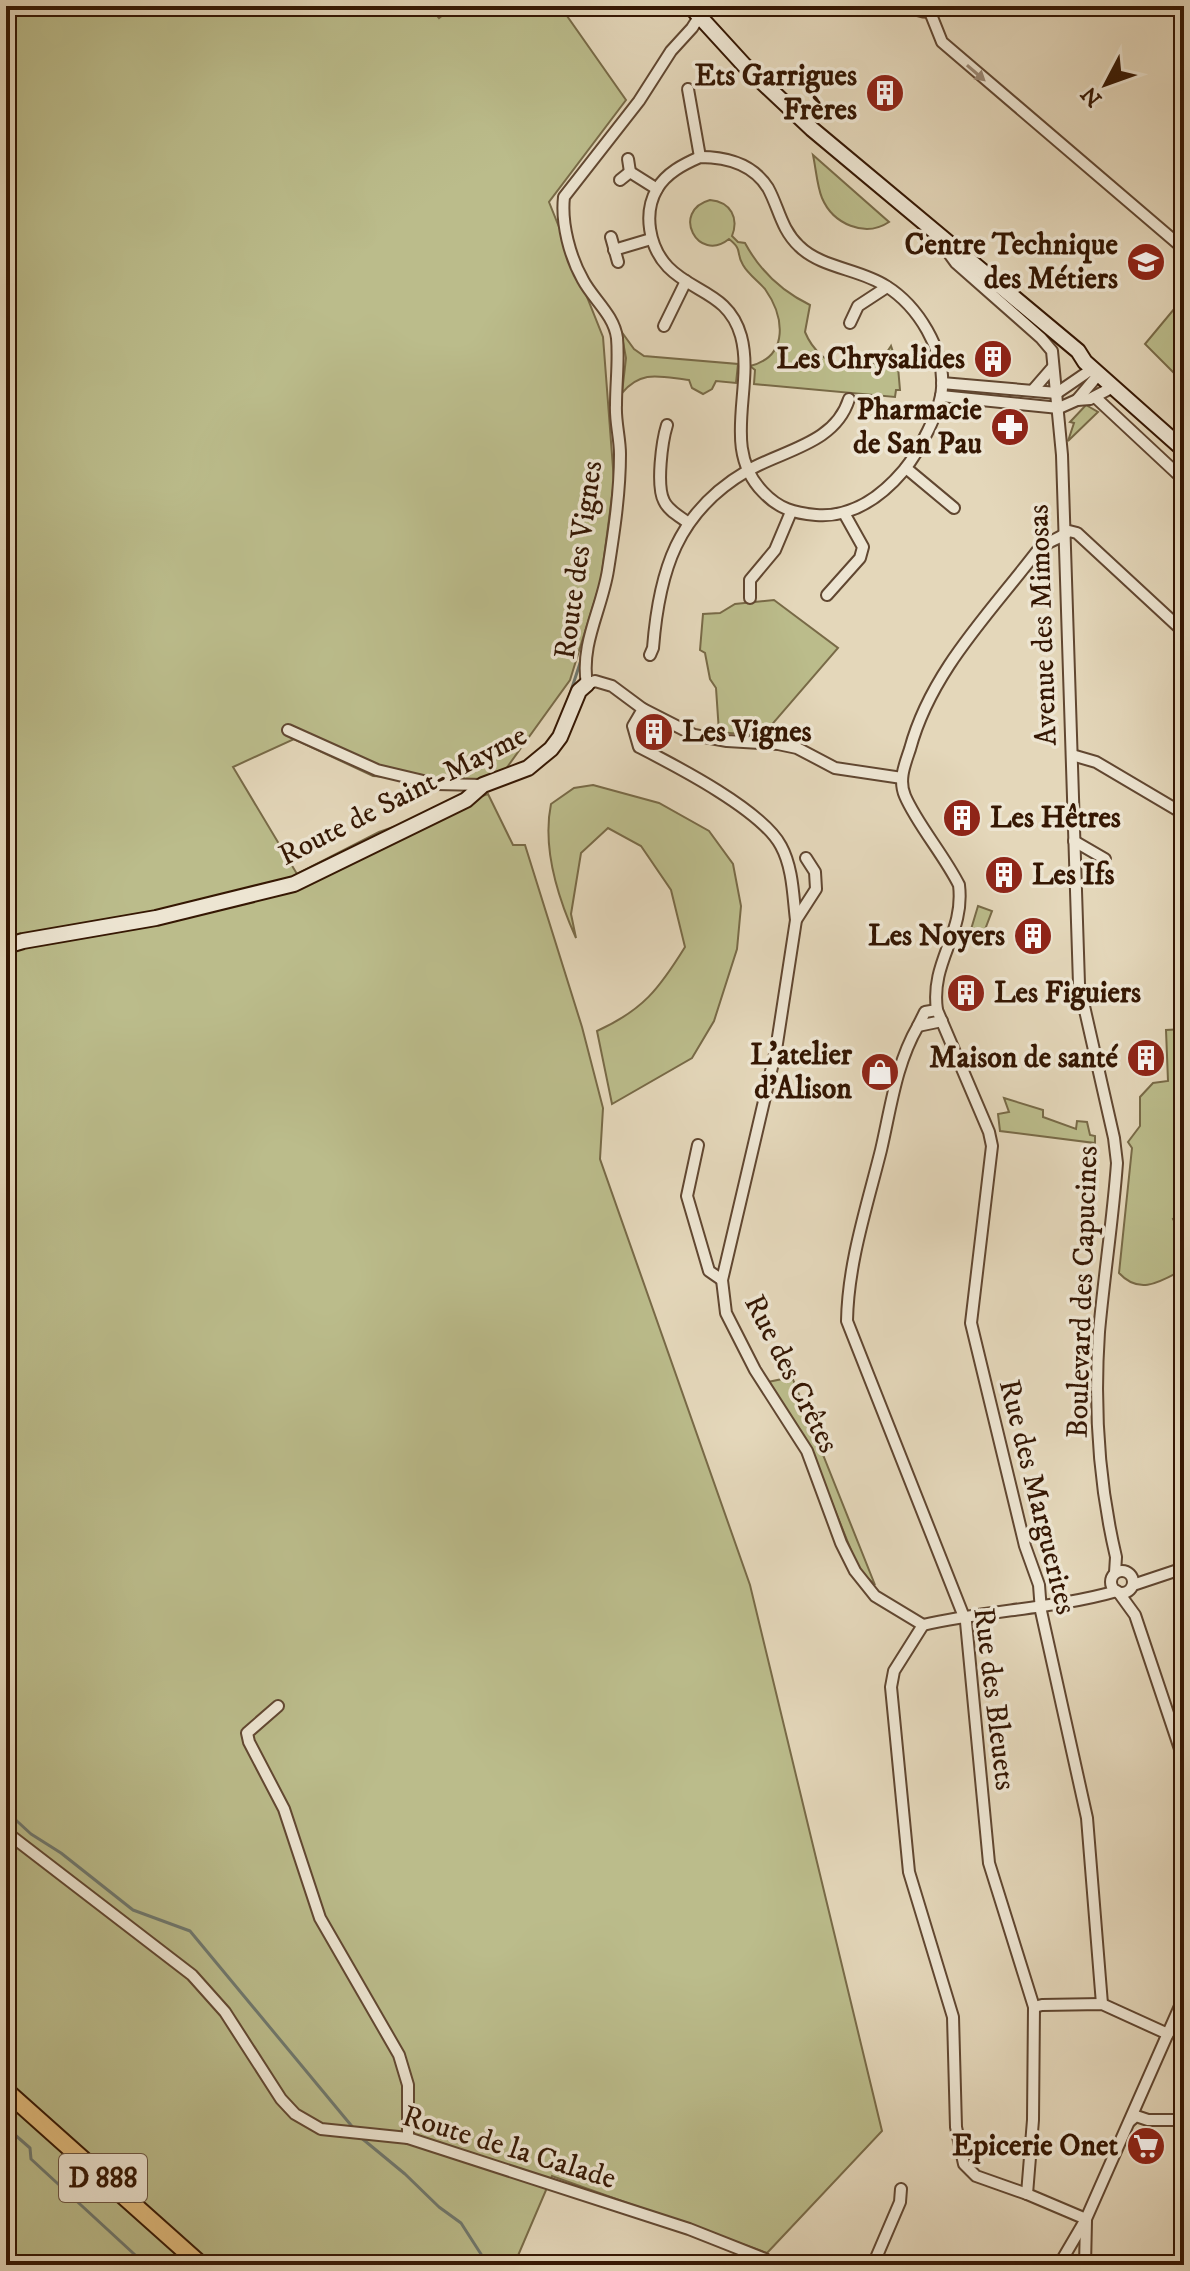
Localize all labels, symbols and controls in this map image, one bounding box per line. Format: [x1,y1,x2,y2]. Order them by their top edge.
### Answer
north arrow [1066,44,1146,124]
place label: Ets Garrigues Frères [694,58,857,129]
one-way arrow [967,63,986,81]
building icon: Ets Garrigues Frères [864,72,906,114]
text: N [1076,80,1108,112]
place label: Centre Technique des Métiers [905,227,1119,298]
school or university icon: Centre Technique des Métiers [1125,241,1167,283]
building icon: Les Chrysalides [972,338,1014,380]
place label: Les Chrysalides [777,341,965,378]
place label: Pharmacie de San Pau [853,392,983,463]
pharmacy icon: Pharmacie de San Pau [989,406,1031,448]
street label: Route des Vignes [547,458,611,662]
street label: Avenue des Mimosas [1020,504,1066,746]
building icon: Les Vignes [633,711,675,753]
place label: Les Vignes [682,714,812,751]
street label: Route de Saint-Mayme [273,717,533,875]
building icon: Les Hêtres [941,797,983,839]
place label: Les Hêtres [990,800,1121,837]
building icon: Les Ifs [983,854,1025,896]
place label: Les Ifs [1032,857,1114,894]
building icon: Les Noyers [1012,915,1054,957]
place label: Les Noyers [868,918,1005,955]
building icon: Les Figuiers [945,972,987,1014]
place label: Les Figuiers [994,975,1141,1012]
place label: L'atelier d'Alison [750,1037,853,1108]
building icon: Maison de santé [1125,1037,1167,1079]
place label: Maison de santé [929,1040,1119,1077]
shop icon: L'atelier d'Alison [859,1051,901,1093]
street label: Boulevard des Capucines [1059,1145,1107,1439]
street label: Rue des Crêtes [735,1289,847,1459]
street label: Rue des Marguerites [990,1376,1084,1618]
street label: Rue des Bleuets [964,1606,1024,1792]
street label: Route de la Calade [398,2098,620,2198]
supermarket icon: Epicerie Onet [1125,2125,1167,2167]
place label: Epicerie Onet [952,2128,1118,2165]
road number: D 888 [59,2154,147,2202]

